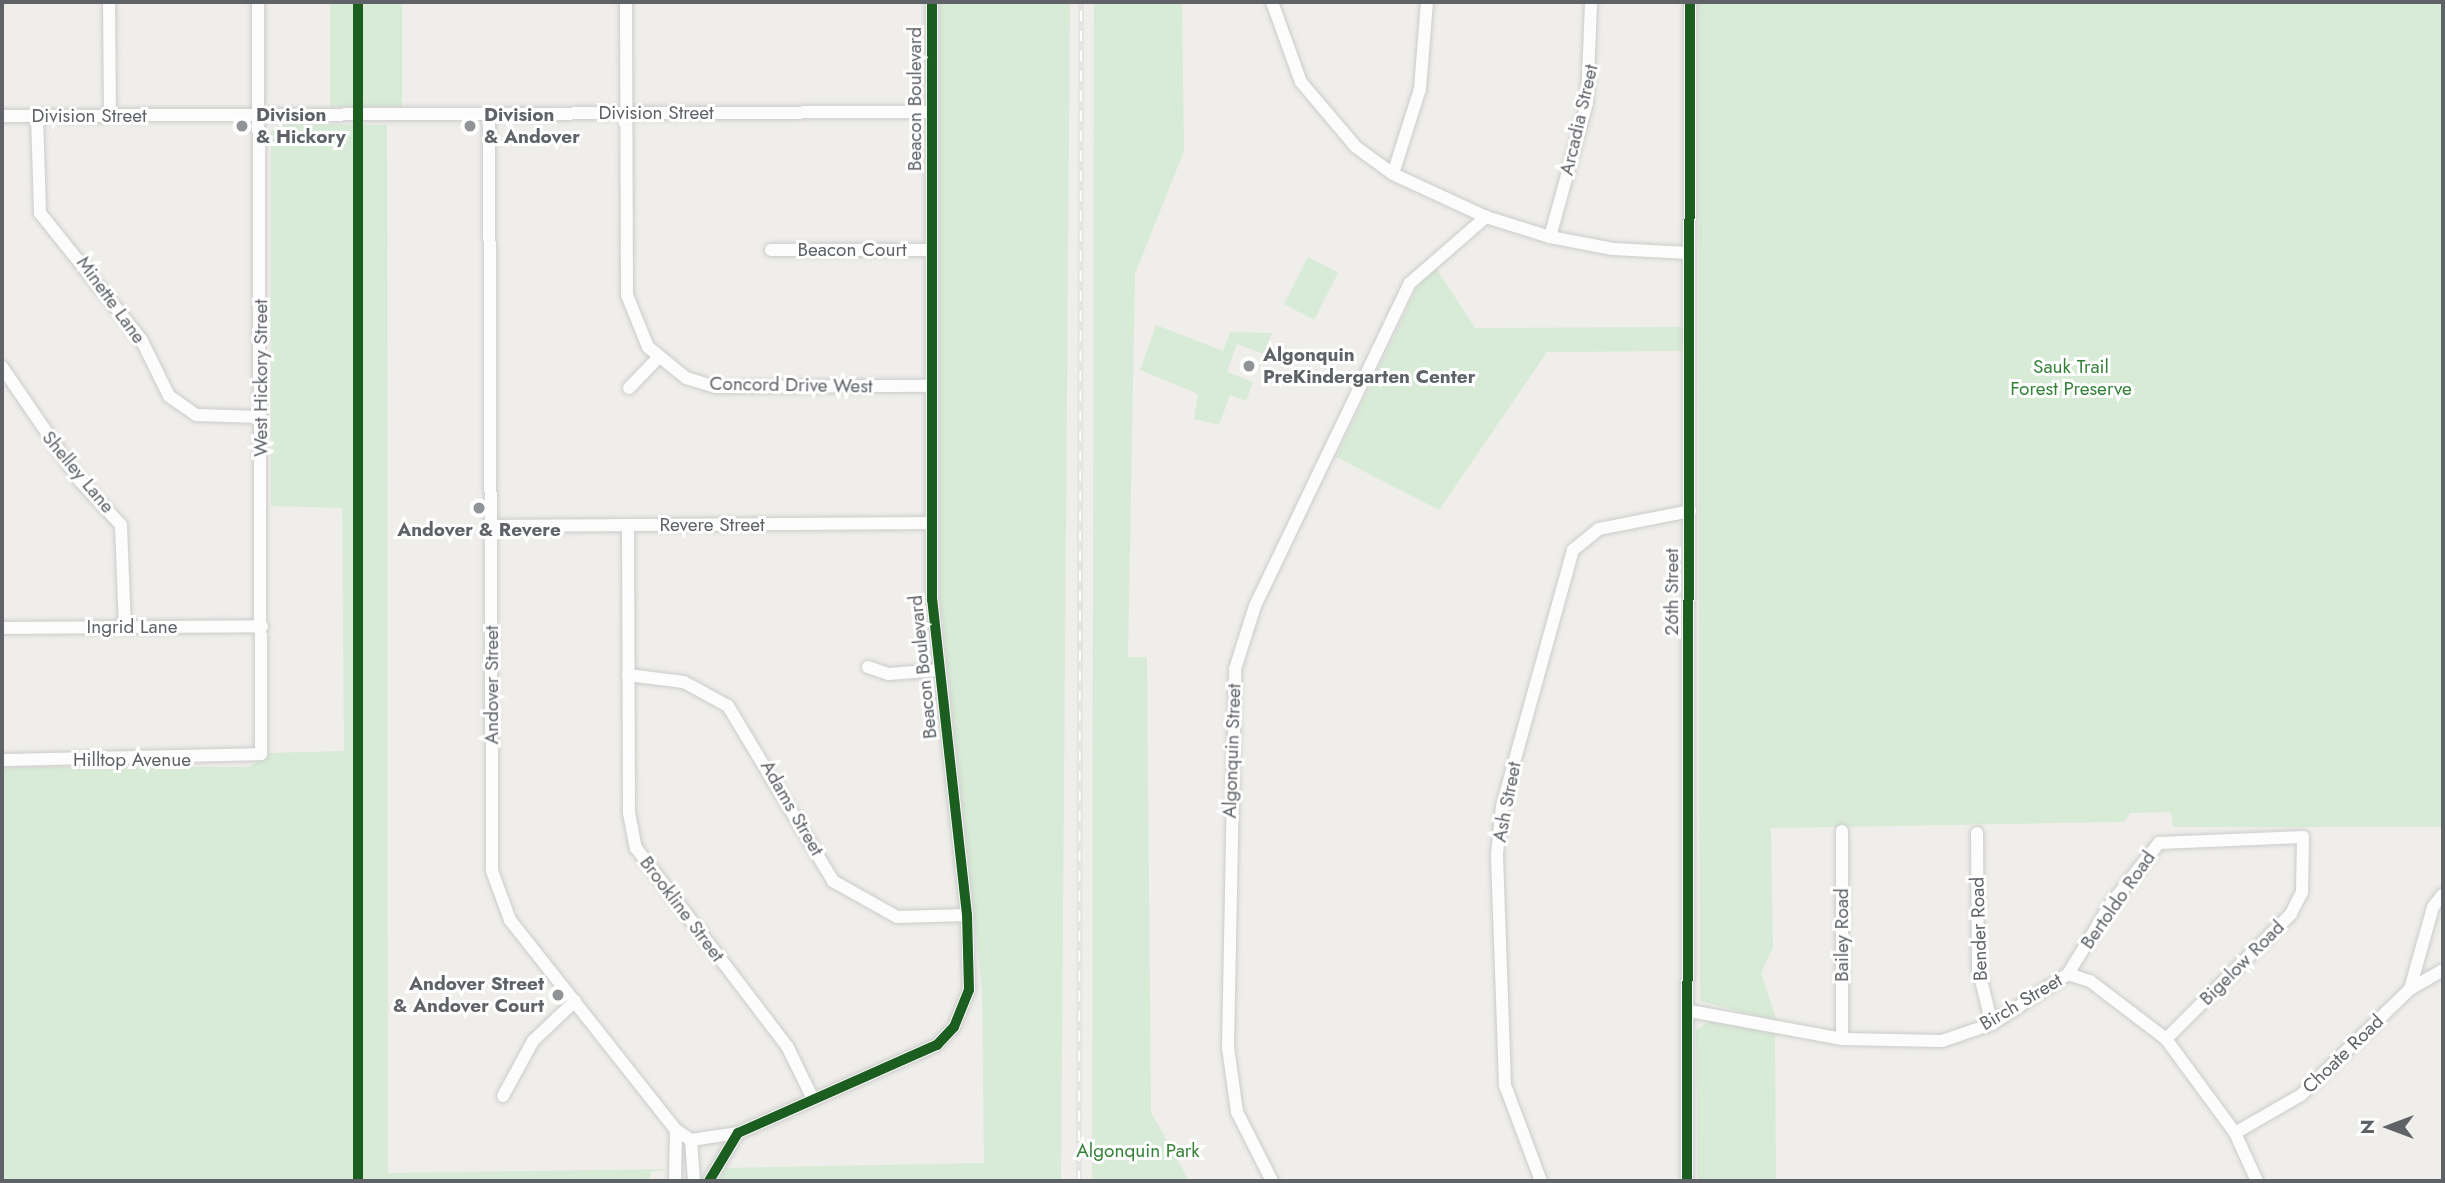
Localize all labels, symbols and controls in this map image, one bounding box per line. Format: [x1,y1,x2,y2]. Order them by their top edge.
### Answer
street label: Beacon Boulevard [904,27,926,171]
street label: Arcadia Street [1555,62,1603,178]
street label: Division Street [598,102,714,124]
place label: Division & Hickory [256,104,346,148]
place label: Division & Andover [484,104,580,148]
street label: Division Street [31,105,147,127]
marker: Division & Hickory [234,118,250,134]
marker: Division & Andover [462,118,478,134]
street label: Beacon Court [797,239,907,261]
street label: Minette Lane [72,252,150,348]
street label: West Hickory Street [250,299,272,457]
place label: Algonquin PreKindergarten Center [1263,344,1476,388]
park label: Sauk Trail Forest Preserve [2010,356,2132,400]
marker: Algonquin PreKindergarten Center [1241,358,1257,374]
street label: Concord Drive West [709,372,873,398]
street label: Shelley Lane [37,426,119,518]
marker: Andover & Revere [471,500,487,516]
street label: Revere Street [659,514,765,536]
place label: Andover & Revere [397,519,561,541]
street label: 26th Street [1661,548,1683,636]
street label: Beacon Boulevard [904,594,942,740]
street label: Ingrid Lane [87,616,177,638]
street label: Andover Street [481,626,503,744]
street label: Algonquin Street [1218,683,1246,819]
street label: Hilltop Avenue [73,749,191,771]
street label: Adams Street [756,756,828,860]
street label: Ash Street [1488,760,1526,844]
street label: Bertoldo Road [2076,847,2160,953]
street label: Brookline Street [635,852,729,966]
street label: Bender Road [1966,877,1992,981]
street label: Bailey Road [1831,888,1853,982]
street label: Bigelow Road [2195,916,2289,1010]
street label: Birch Street [1976,969,2066,1035]
place label: Andover Street & Andover Court [393,973,544,1017]
marker: Andover Street & Andover Court [550,987,566,1003]
street label: Choate Road [2298,1010,2388,1098]
north arrow [2354,1092,2424,1162]
text: N [2354,1119,2381,1135]
park label: Algonquin Park [1076,1140,1200,1162]

